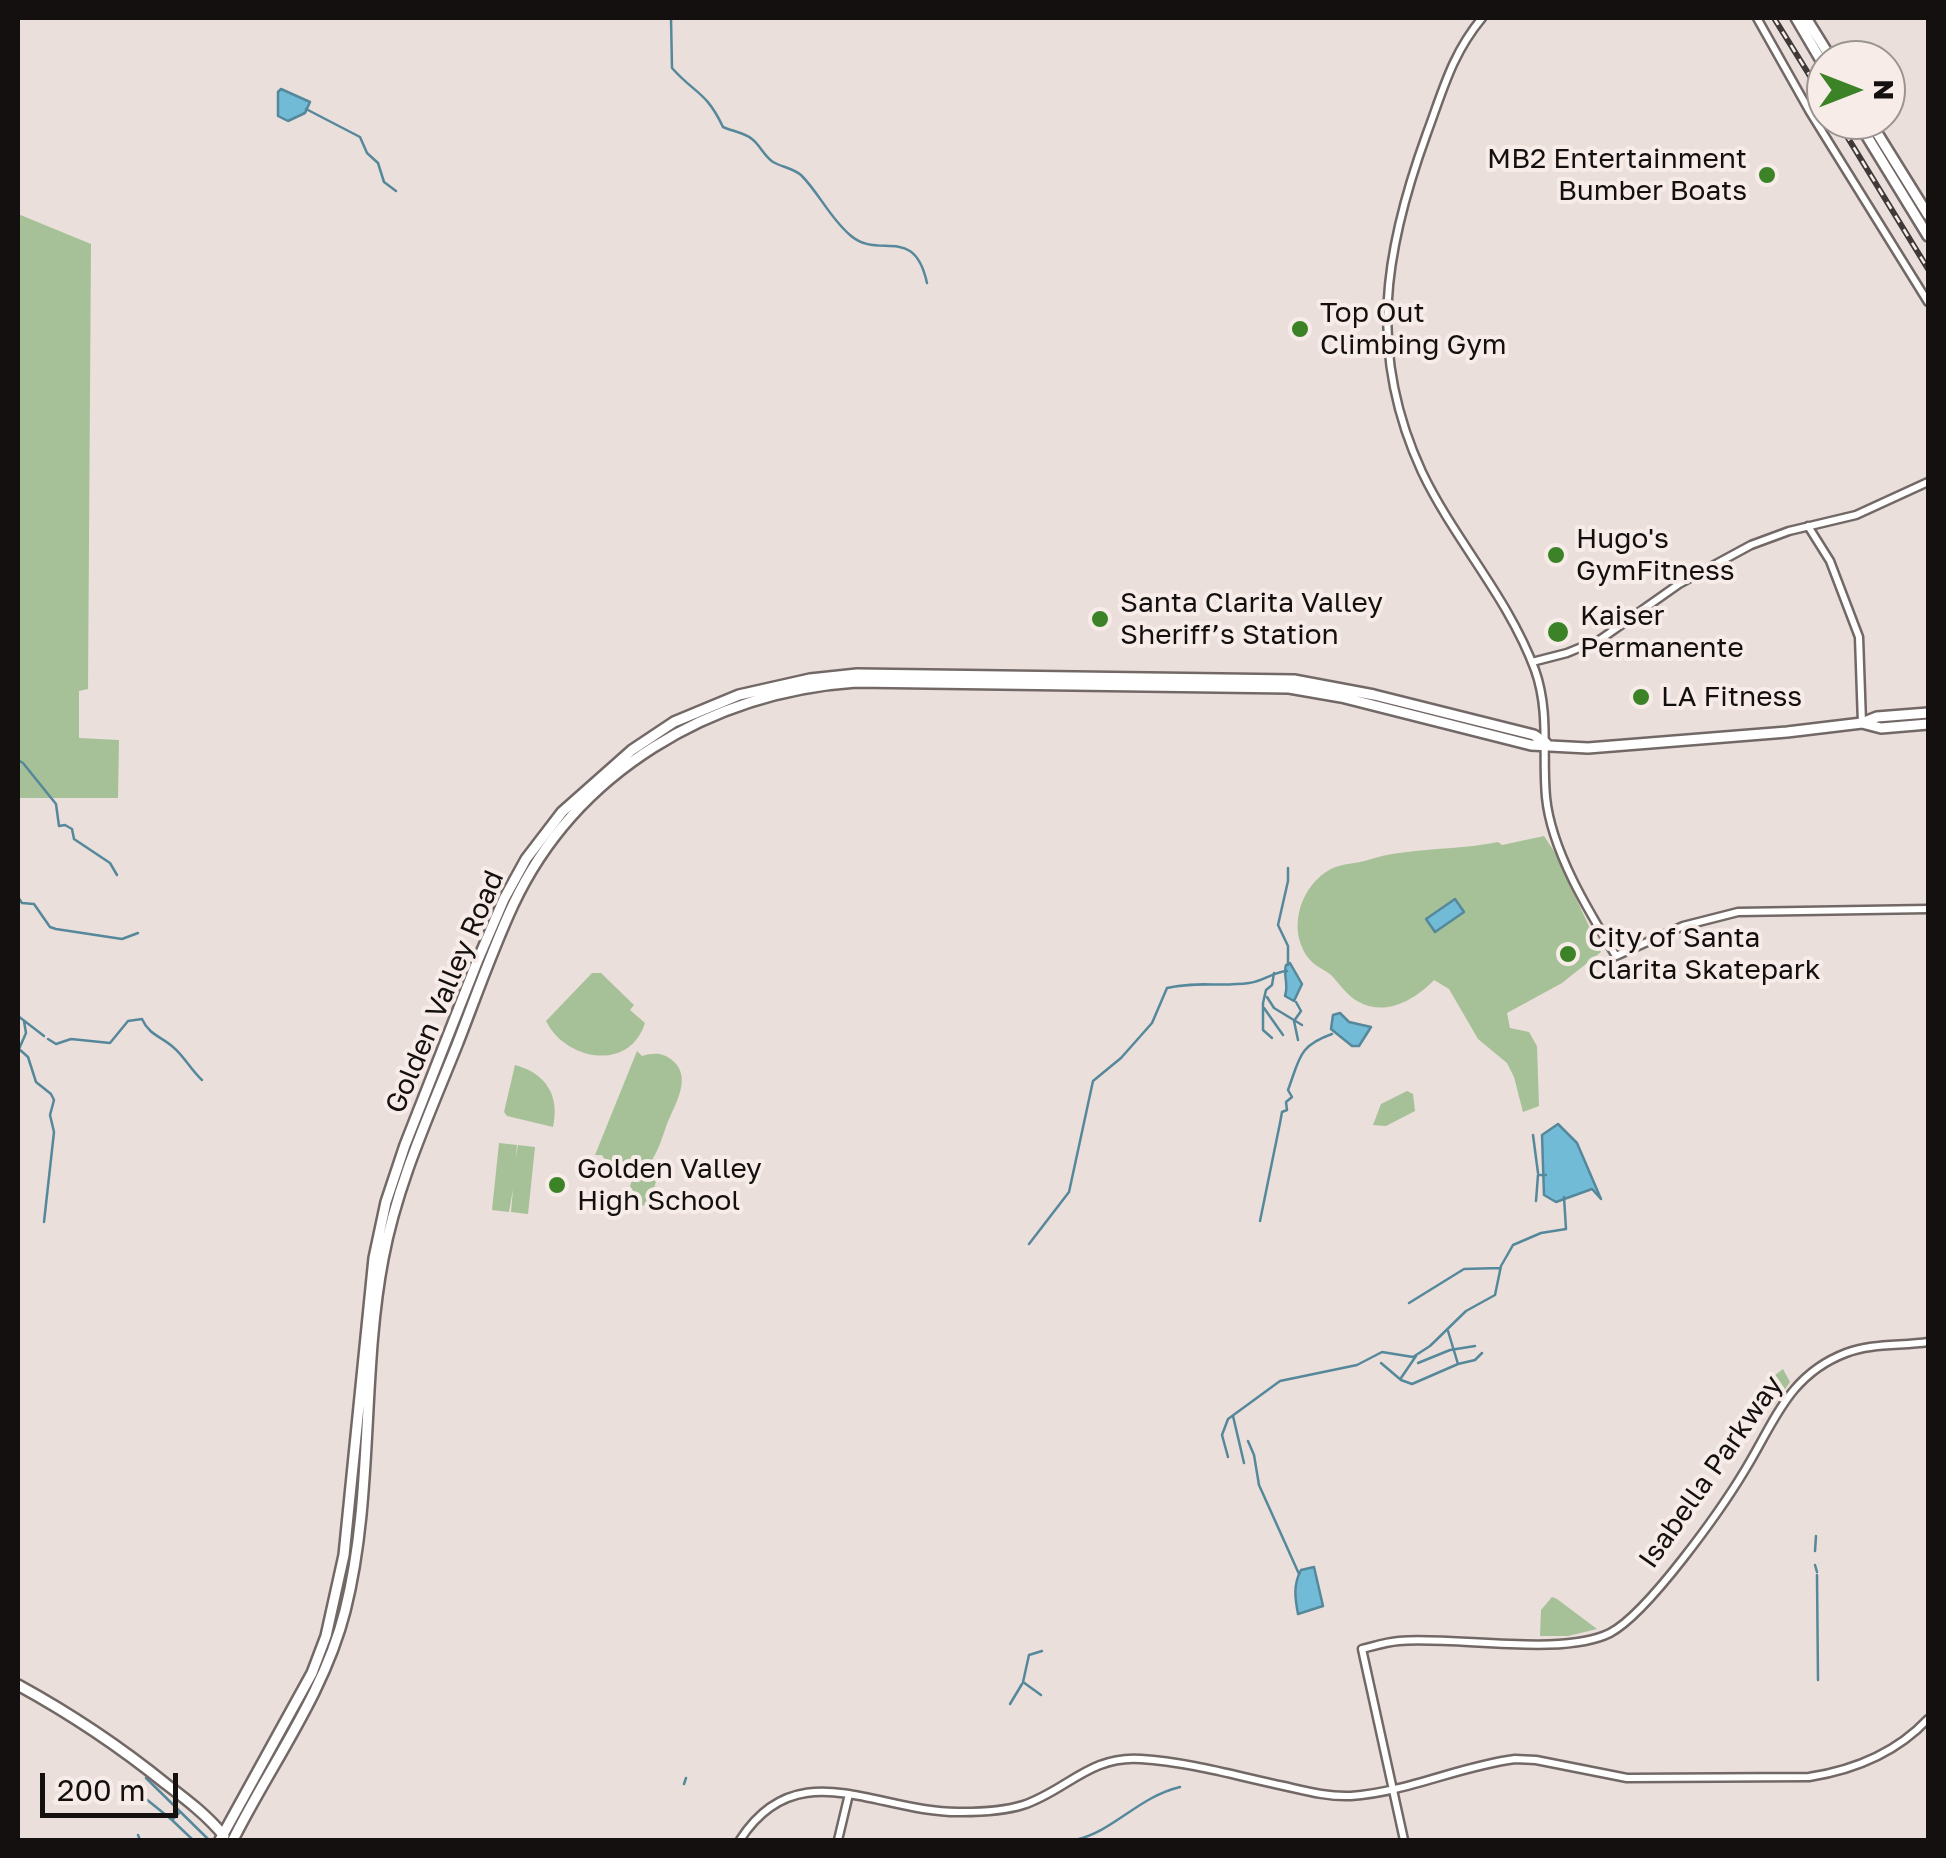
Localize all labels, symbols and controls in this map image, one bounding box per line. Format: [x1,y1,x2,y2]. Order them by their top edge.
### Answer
north arrow [1806,40,1906,140]
text: N [1868,79,1901,101]
place label: MB2 Entertainment Bumber Boats [1487,142,1747,208]
marker: MB2 Entertainment Bumber Boats [1756,164,1778,186]
place label: Top Out Climbing Gym [1320,296,1507,362]
marker: Top Out Climbing Gym [1289,318,1311,340]
place label: Hugo's GymFitness [1576,522,1735,588]
marker: Hugo's GymFitness [1545,544,1567,566]
place label: Santa Clarita Valley Sheriff’s Station [1120,586,1383,652]
place label: Kaiser Permanente [1580,599,1744,665]
marker: Santa Clarita Valley Sheriff’s Station [1089,608,1111,630]
marker: Kaiser Permanente [1545,619,1571,645]
place label: LA Fitness [1661,680,1802,714]
marker: LA Fitness [1630,686,1652,708]
street label: Golden Valley Road [379,866,511,1118]
place label: City of Santa Clarita Skatepark [1588,921,1820,987]
marker: City of Santa Clarita Skatepark [1557,943,1579,965]
place label: Golden Valley High School [577,1152,762,1218]
marker: Golden Valley High School [546,1174,568,1196]
street label: Isabella Parkway [1632,1369,1790,1575]
scale bar [45,1753,182,1815]
text: 200 m [57,1772,146,1808]

